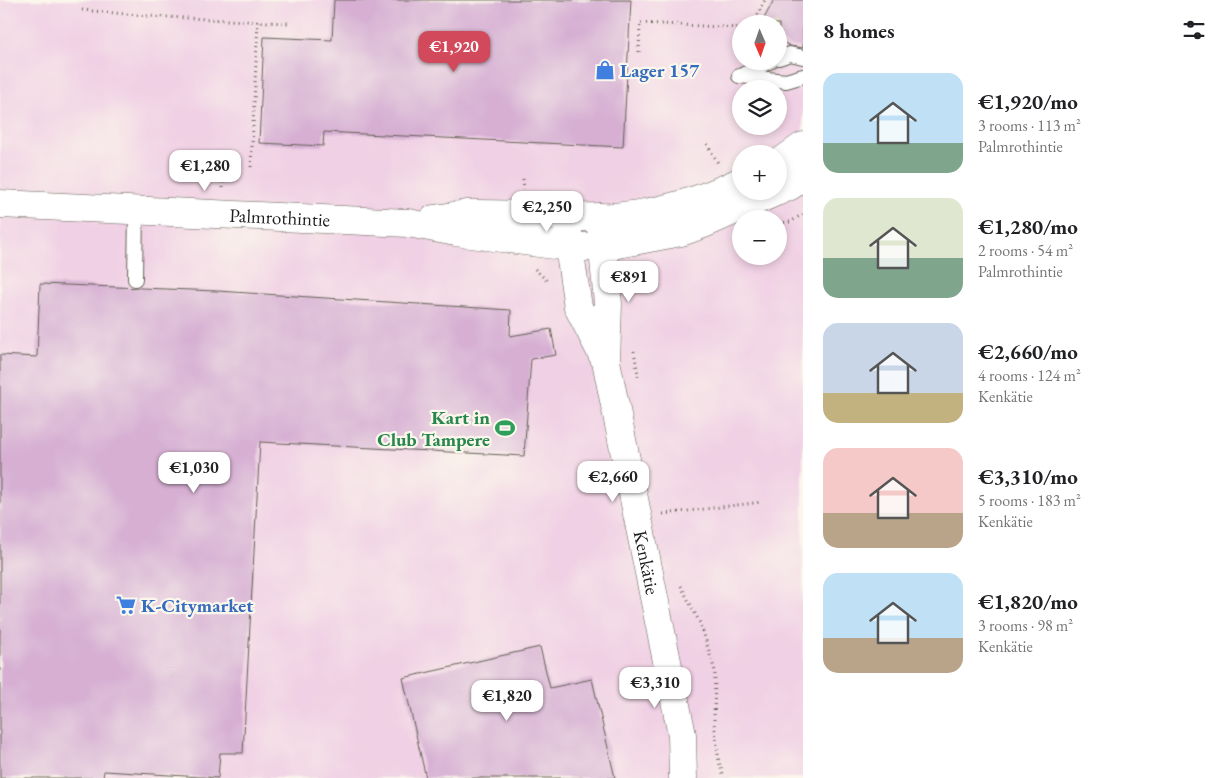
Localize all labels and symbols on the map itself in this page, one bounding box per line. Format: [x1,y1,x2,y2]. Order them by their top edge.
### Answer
north arrow [732,15,788,70]
pin: €1,920 [413,30,495,73]
place label: Lager 157 [620,58,700,83]
shop icon: Lager 157 [594,59,616,81]
pin: €1,280 [164,150,246,192]
pin: €2,250 [506,190,588,233]
street label: Palmrothintie [229,202,331,232]
pin: €891 [599,260,659,303]
place label: Kart in Club Tampere [377,405,490,452]
sports icon: Kart in Club Tampere [494,417,516,439]
pin: €1,030 [153,452,235,494]
pin: €2,660 [572,460,654,503]
street label: Kenkätie [628,528,666,597]
place label: K-Citymarket [141,593,253,618]
supermarket icon: K-Citymarket [115,594,137,616]
pin: €3,310 [614,666,696,709]
pin: €1,820 [466,680,548,722]

